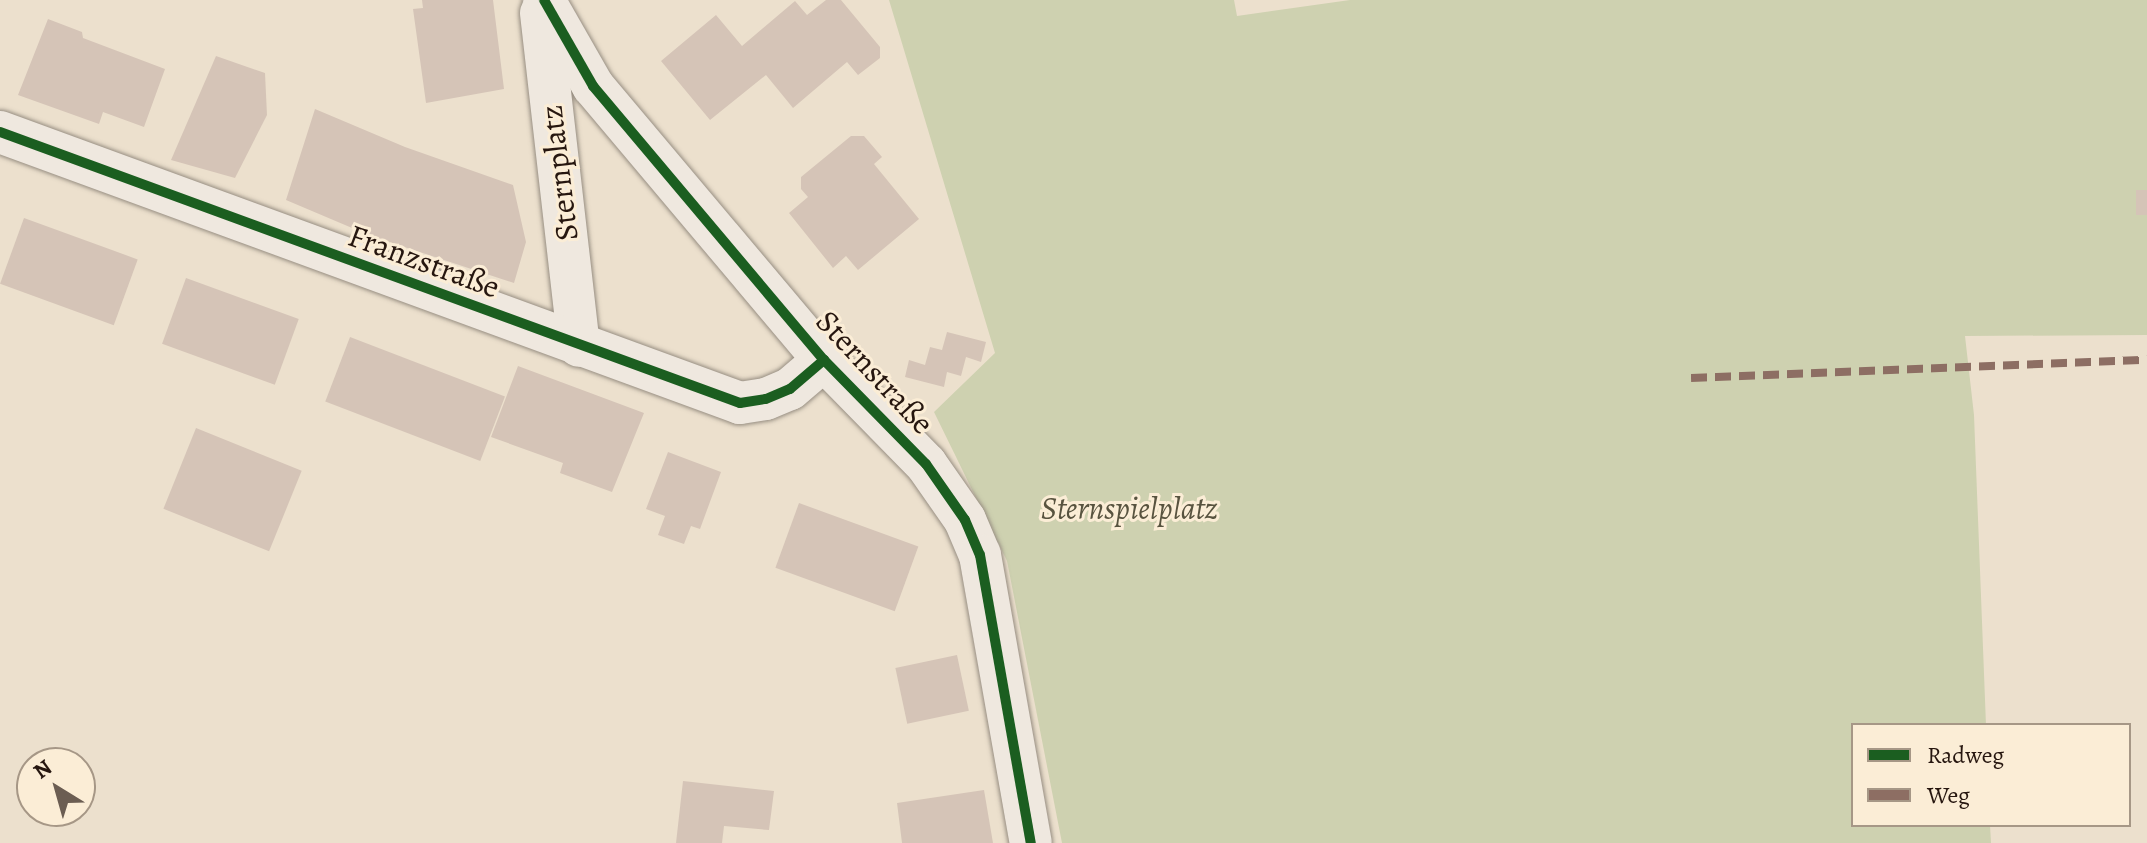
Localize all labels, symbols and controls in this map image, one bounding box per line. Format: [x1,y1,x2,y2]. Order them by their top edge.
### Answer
street label: Sternplatz [532,103,586,243]
street label: Franzstraße [343,216,505,306]
street label: Sternstraße [808,302,942,442]
park label: Sternspielplatz [1041,489,1217,527]
legend [1851,723,2131,827]
text: Radweg [1927,739,2004,771]
north arrow [16,747,96,827]
text: N [27,753,58,786]
text: Weg [1927,779,1970,811]

